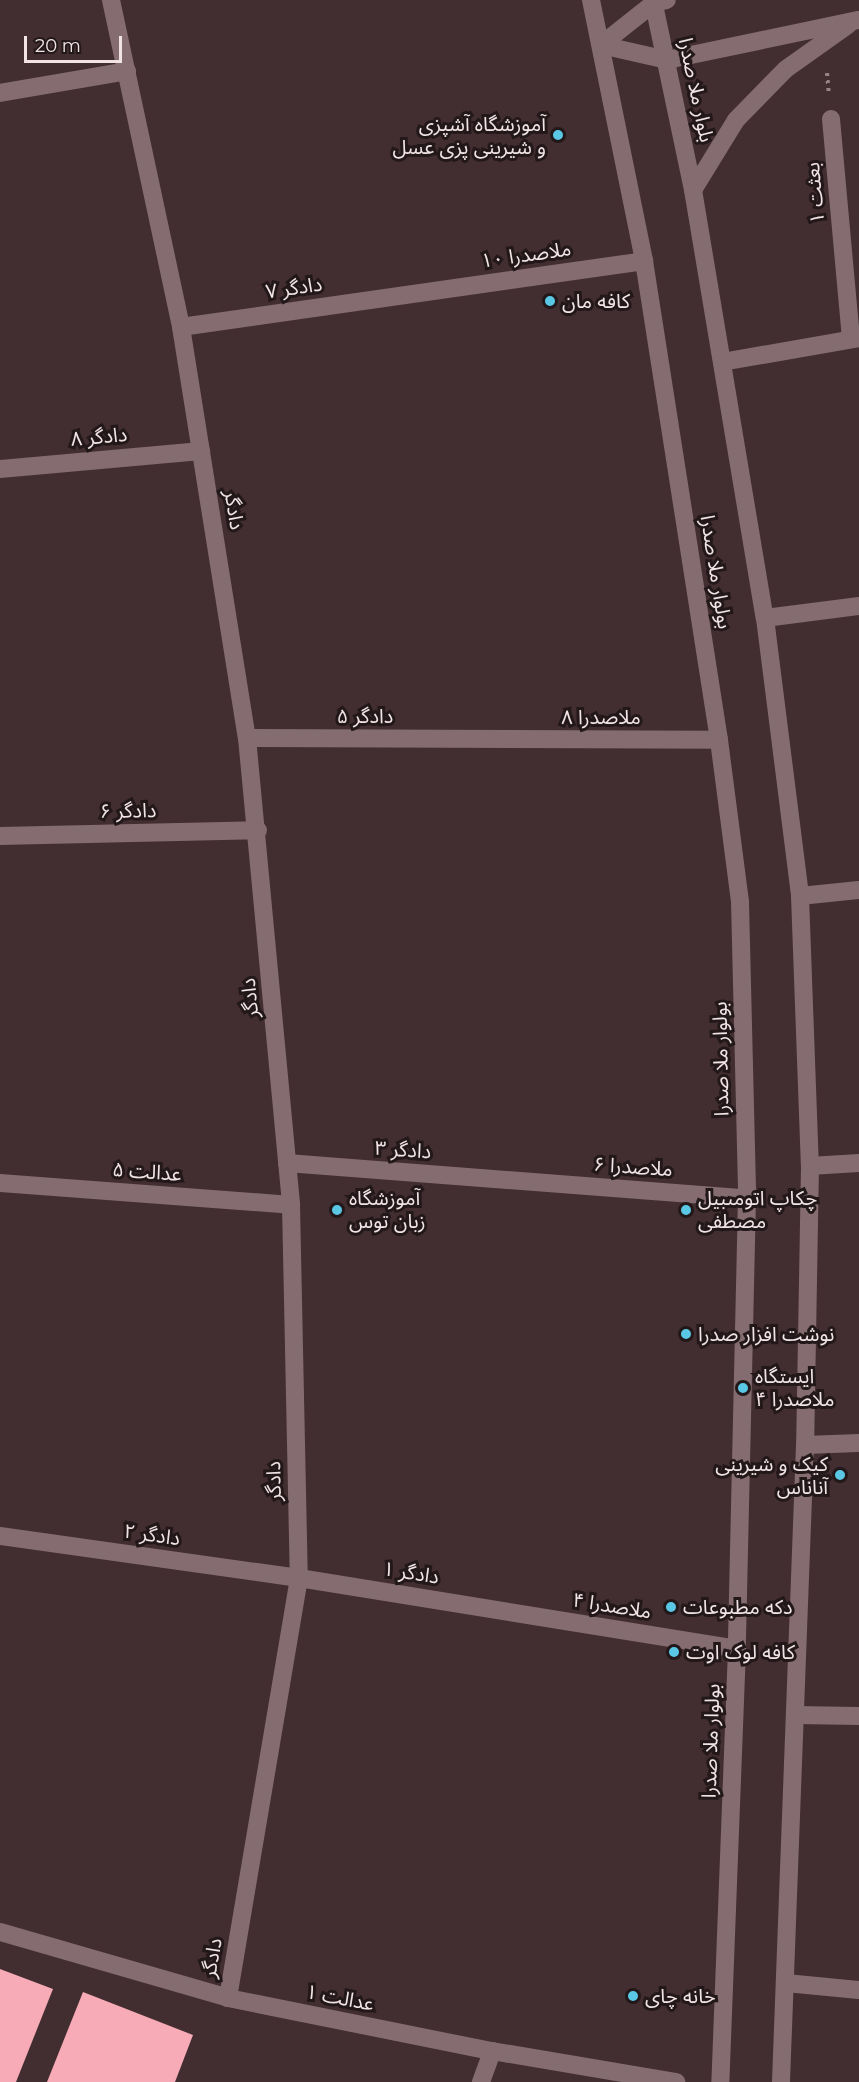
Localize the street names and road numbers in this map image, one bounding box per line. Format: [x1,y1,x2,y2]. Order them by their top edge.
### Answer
street label: بلوار ملا صدرا [673,36,719,144]
street label: بعثت ۱ [800,161,830,225]
street label: ملاصدرا ۱۰ [479,237,573,273]
street label: دادگر ۷ [264,272,324,304]
street label: دادگر ۸ [70,423,128,451]
street label: دادگر [219,488,249,532]
street label: بولوار ملا صدرا [695,513,737,631]
street label: دادگر ۵ [337,704,393,728]
street label: ملاصدرا ۸ [561,705,641,729]
street label: دادگر ۶ [99,799,157,823]
street label: دادگر [236,977,264,1019]
street label: بولوار ملا صدرا [708,1001,734,1117]
street label: دادگر ۳ [374,1136,432,1164]
street label: ملاصدرا ۶ [593,1152,673,1182]
street label: عدالت ۵ [112,1158,182,1186]
street label: دادگر [262,1461,286,1501]
street label: دادگر ۲ [122,1519,182,1551]
street label: دادگر ۱ [381,1557,441,1589]
street label: ملاصدرا ۴ [571,1588,653,1624]
street label: بولوار ملا صدرا [697,1683,725,1799]
street label: دادگر [197,1936,227,1980]
street label: عدالت ۱ [304,1980,376,2016]

